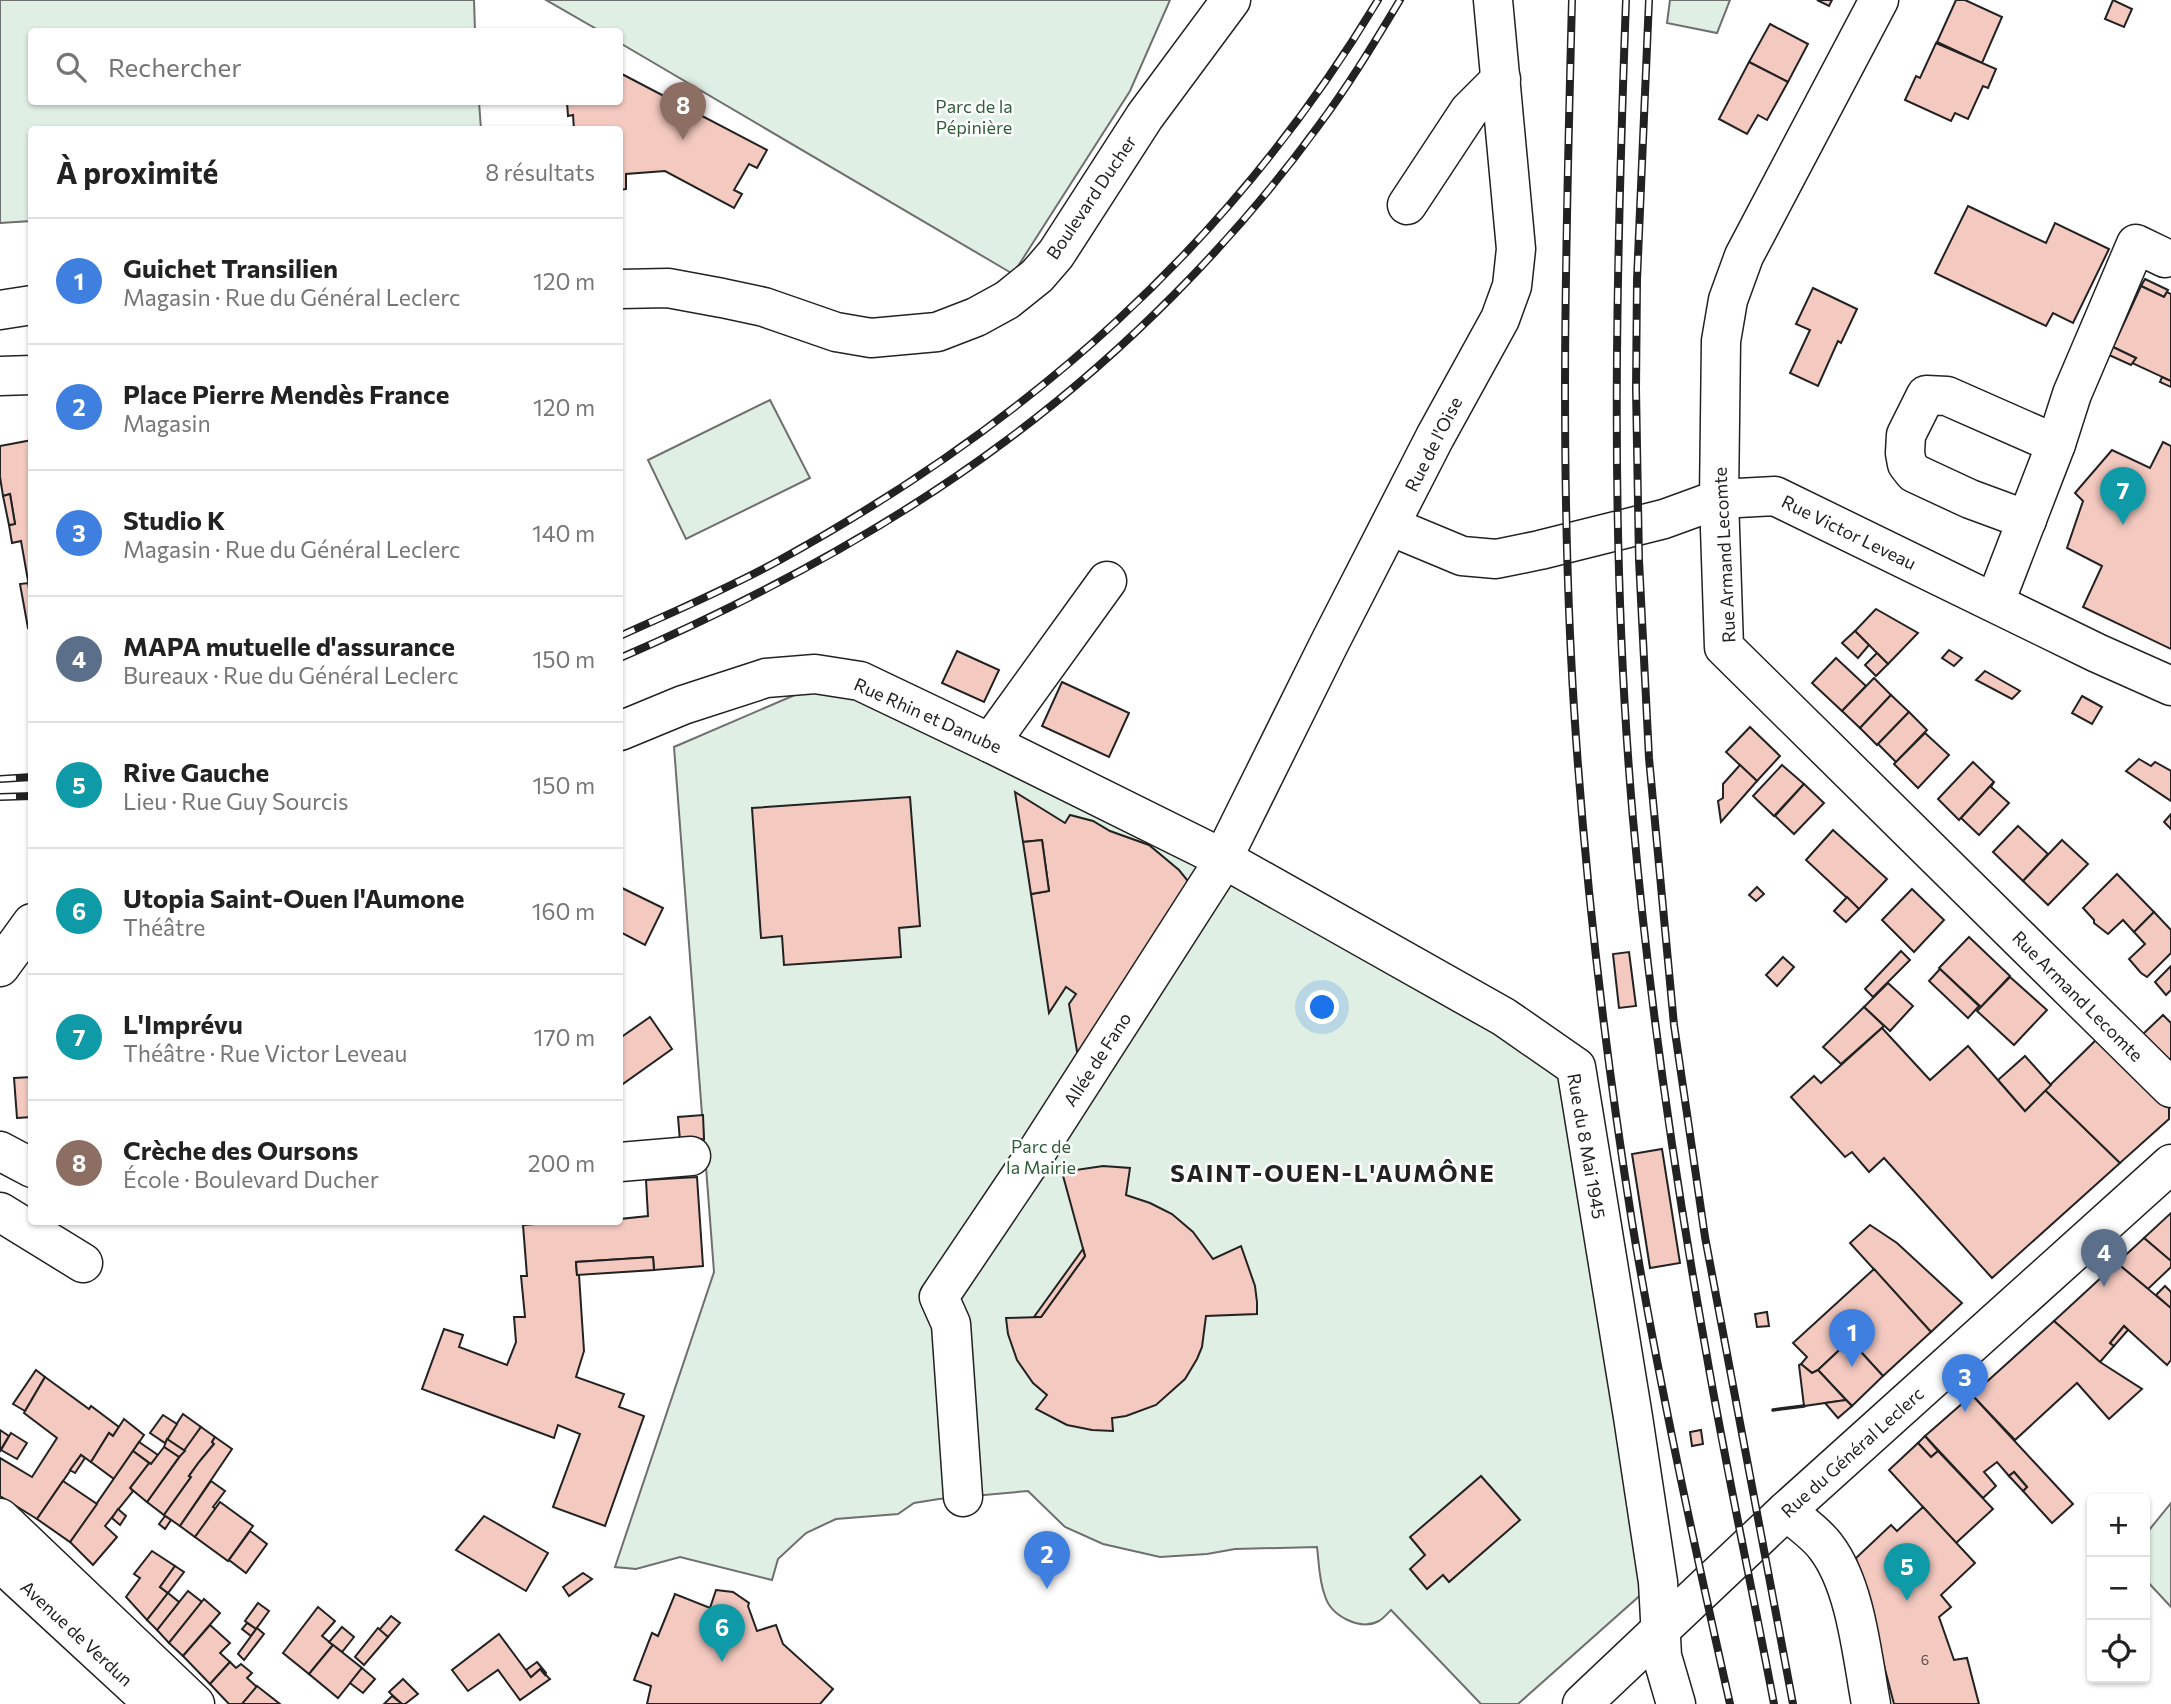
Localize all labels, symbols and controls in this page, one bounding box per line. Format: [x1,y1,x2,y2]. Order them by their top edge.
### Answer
search box [28,28,623,105]
icon: search [52,48,90,86]
text: Rechercher [108,51,242,82]
pin: 8 [660,82,706,140]
park label: Parc de la Pépinière [935,95,1013,138]
street label: Boulevard Ducher [1041,131,1141,263]
text: À proximité [56,153,218,190]
text: 8 résultats [485,158,595,186]
text: Guichet Transilien [123,252,338,283]
text: 1 [74,267,84,295]
text: 120 m [533,267,595,295]
text: Magasin · Rue du Général Leclerc [123,283,461,311]
text: Place Pierre Mendès France [123,378,449,409]
text: 2 [72,393,86,421]
text: 120 m [533,393,595,421]
street label: Rue de l'Oise [1400,393,1466,495]
text: Magasin [123,409,211,437]
street label: Rue Armand Lecomte [1708,467,1740,643]
pin: 7 [2100,467,2146,525]
street label: Rue Victor Leveau [1778,490,1920,574]
text: Studio K [123,504,225,535]
text: 3 [72,519,86,547]
text: 140 m [532,519,595,547]
text: Magasin · Rue du Général Leclerc [123,535,461,563]
text: MAPA mutuelle d'assurance [123,630,455,661]
text: 4 [72,645,86,673]
text: 150 m [532,645,595,673]
text: Bureaux · Rue du Général Leclerc [123,661,459,689]
street label: Rue Rhin et Danube [851,673,1005,757]
text: Rive Gauche [123,756,269,787]
text: 5 [72,771,86,799]
text: 150 m [532,771,595,799]
text: Lieu · Rue Guy Sourcis [123,787,349,815]
text: Utopia Saint-Ouen l'Aumone [123,882,465,913]
text: 6 [72,897,86,925]
text: 160 m [532,897,595,925]
text: Théâtre [123,913,205,941]
street label: Rue Armand Lecomte [2008,926,2148,1066]
your location [1305,990,1339,1024]
text: L'Imprévu [123,1008,243,1039]
street label: Allée de Fano [1058,1008,1136,1110]
text: 7 [73,1023,85,1051]
text: 170 m [534,1023,595,1051]
text: Théâtre · Rue Victor Leveau [123,1039,407,1067]
street label: Rue du 8 Mai 1945 [1563,1071,1611,1221]
text: Crèche des Oursons [123,1134,358,1165]
park label: Parc de la Mairie [1006,1135,1076,1178]
text: 8 [72,1149,86,1177]
text: 200 m [528,1149,595,1177]
district label: SAINT-OUEN-L'AUMÔNE [1170,1158,1496,1187]
text: École · Boulevard Ducher [123,1165,379,1193]
pin: 4 [2081,1229,2127,1287]
pin: 1 [1829,1309,1875,1367]
pin: 3 [1942,1354,1988,1412]
street label: Rue du Général Leclerc [1776,1382,1928,1522]
map controls [2087,1494,2150,1683]
button: + [2087,1494,2150,1557]
pin: 2 [1024,1531,1070,1589]
pin: 5 [1884,1543,1930,1601]
button: − [2087,1557,2150,1620]
street label: Avenue de Verdun [16,1575,138,1691]
pin: 6 [699,1604,745,1662]
button: locate [2087,1620,2150,1683]
house number: 6 [1921,1651,1929,1668]

